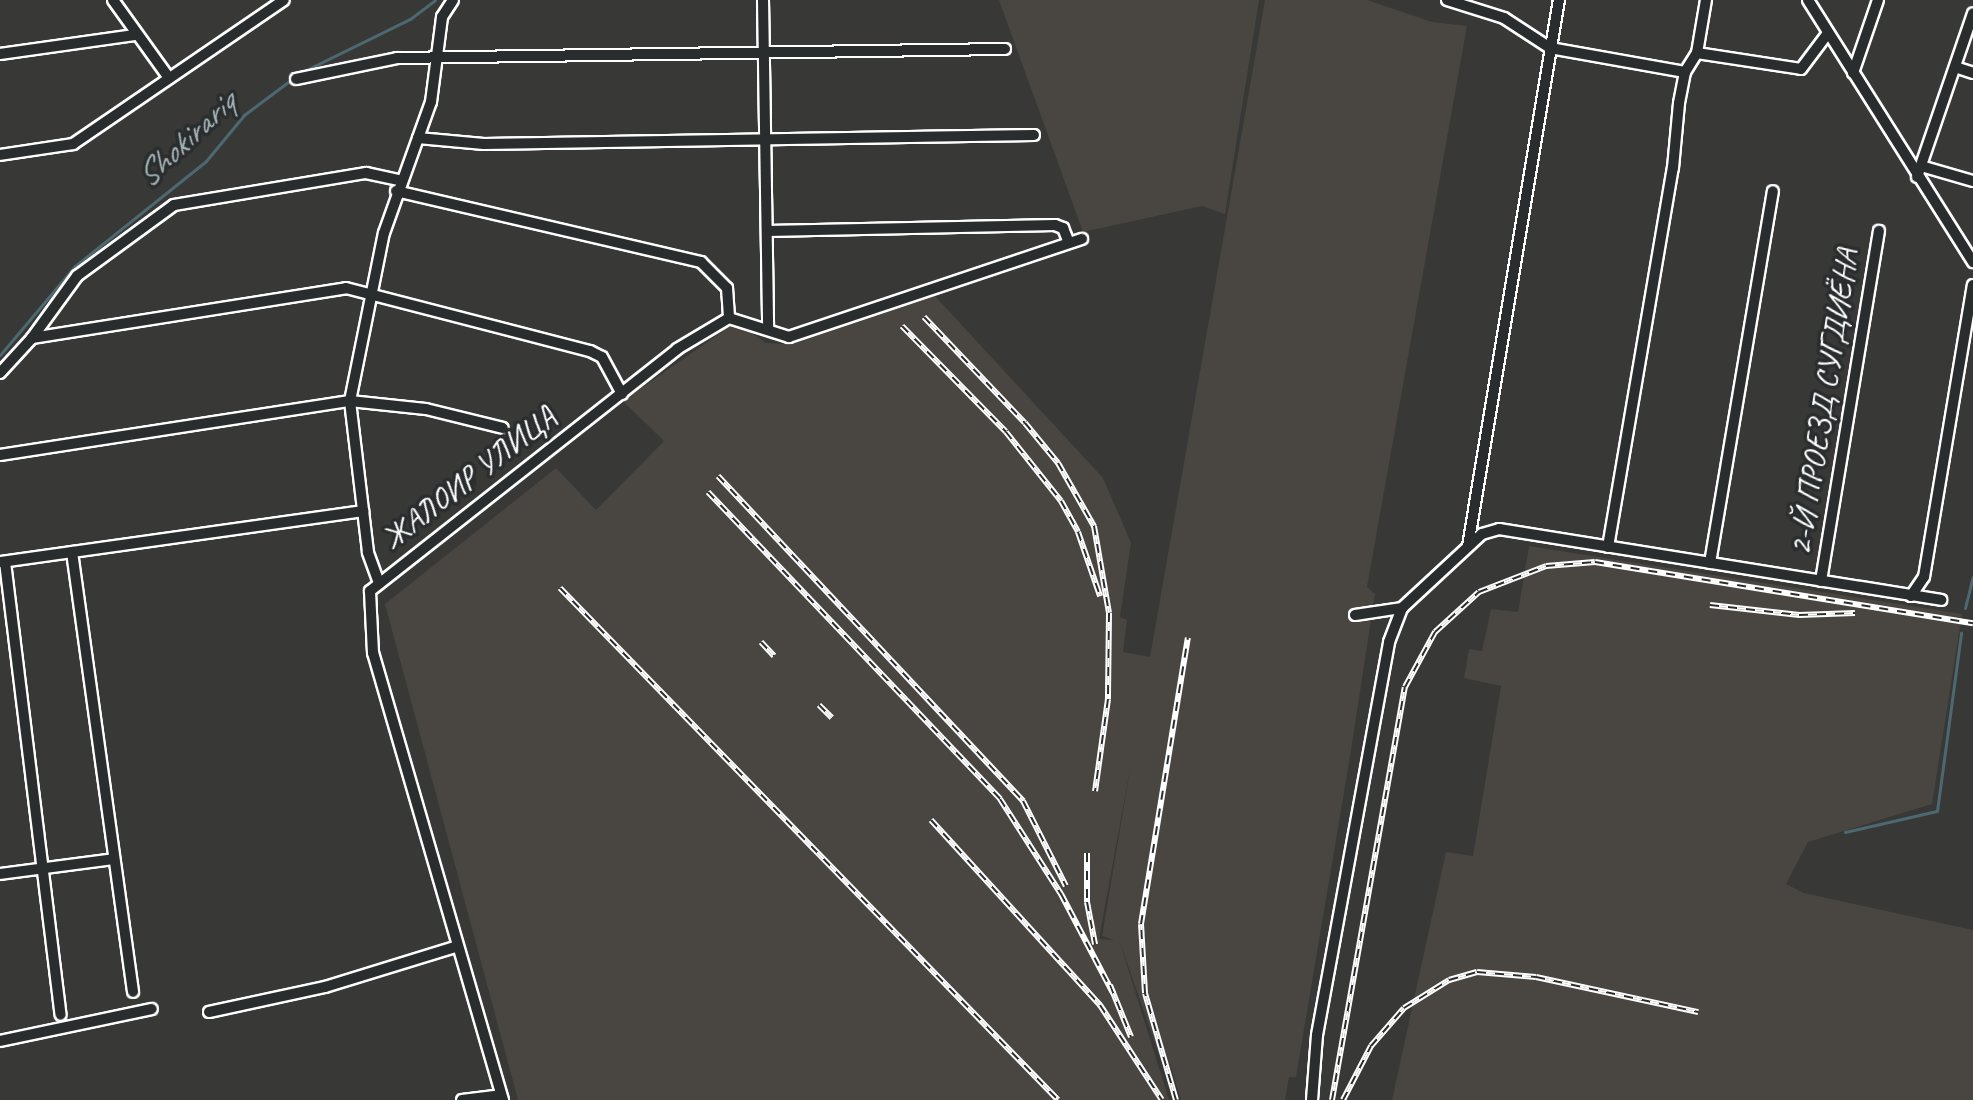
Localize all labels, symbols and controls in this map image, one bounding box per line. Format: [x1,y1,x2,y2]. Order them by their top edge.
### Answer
water label: Shokirariq [127,83,243,195]
street label: 2-Й ПРОЕЗД СУГДИЁНА [1781,245,1867,559]
street label: ЖАЛОИР УЛИЦА [374,398,564,558]

